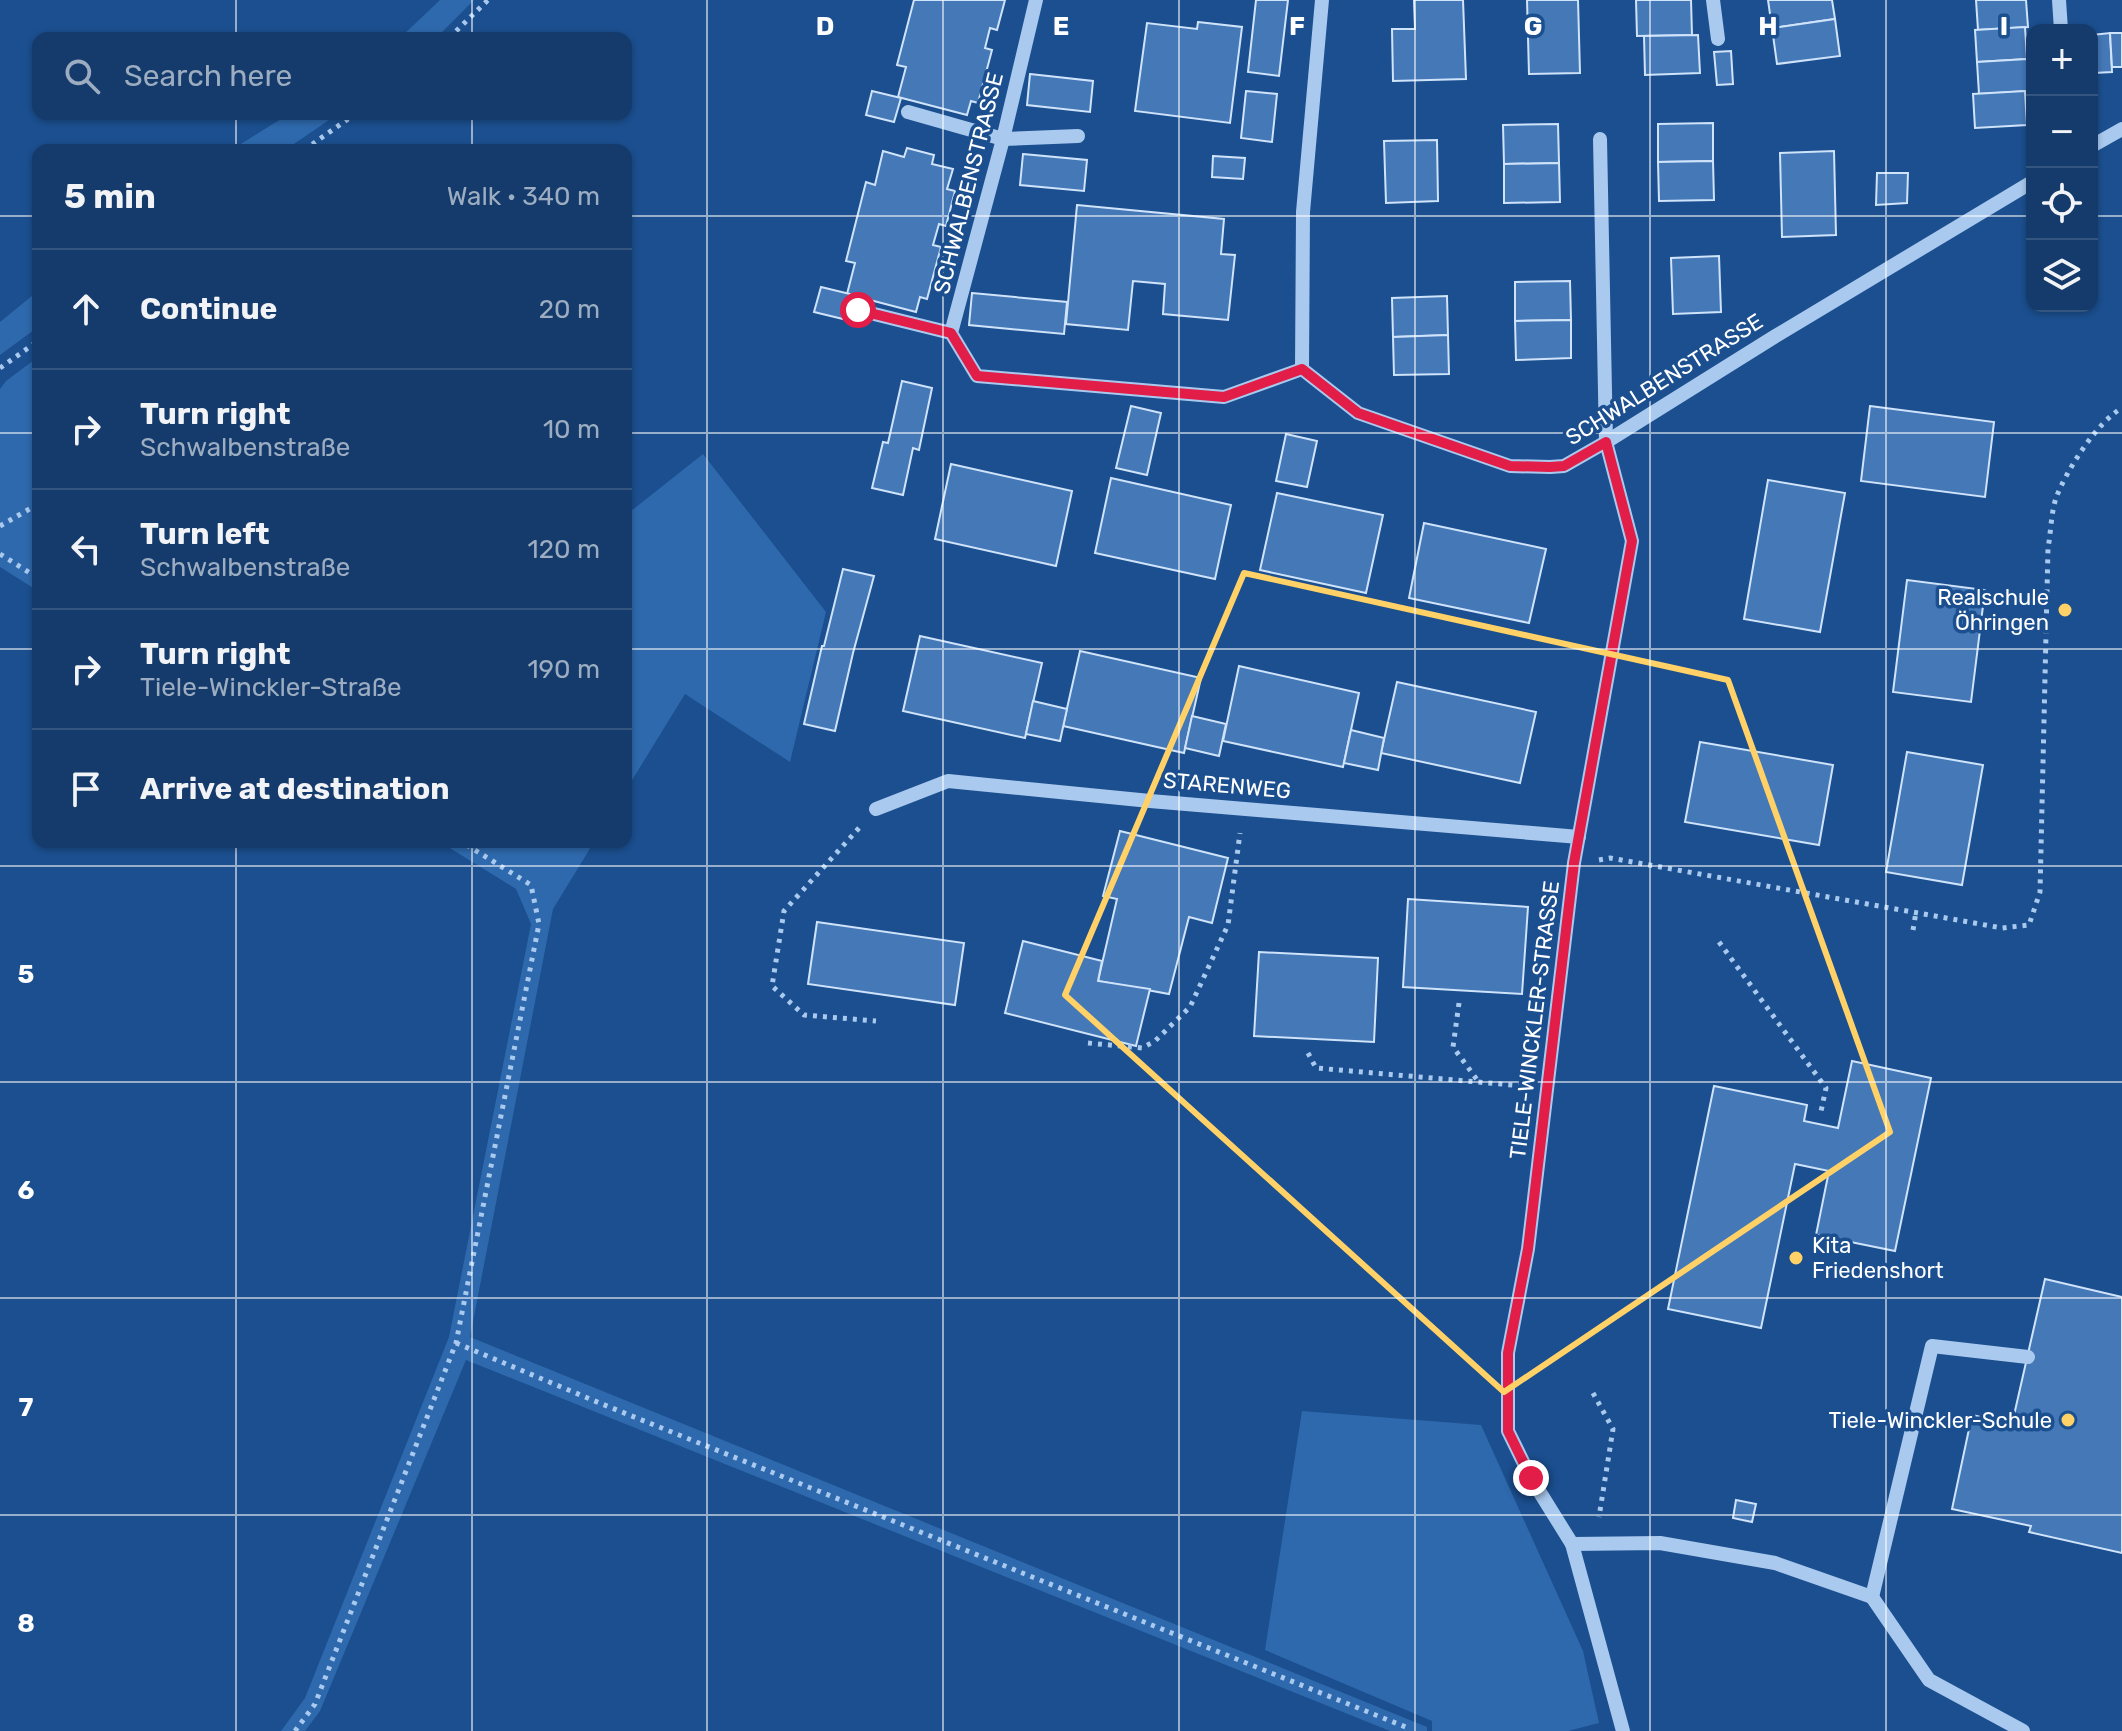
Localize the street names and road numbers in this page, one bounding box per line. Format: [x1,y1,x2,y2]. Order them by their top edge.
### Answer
street label: SCHWALBENSTRASSE [928,70,1009,297]
street label: SCHWALBENSTRASSE [1561,308,1768,451]
street label: STARENWEG [1162,766,1292,805]
street label: TIELE-WINCKLER-STRASSE [1504,879,1565,1161]

